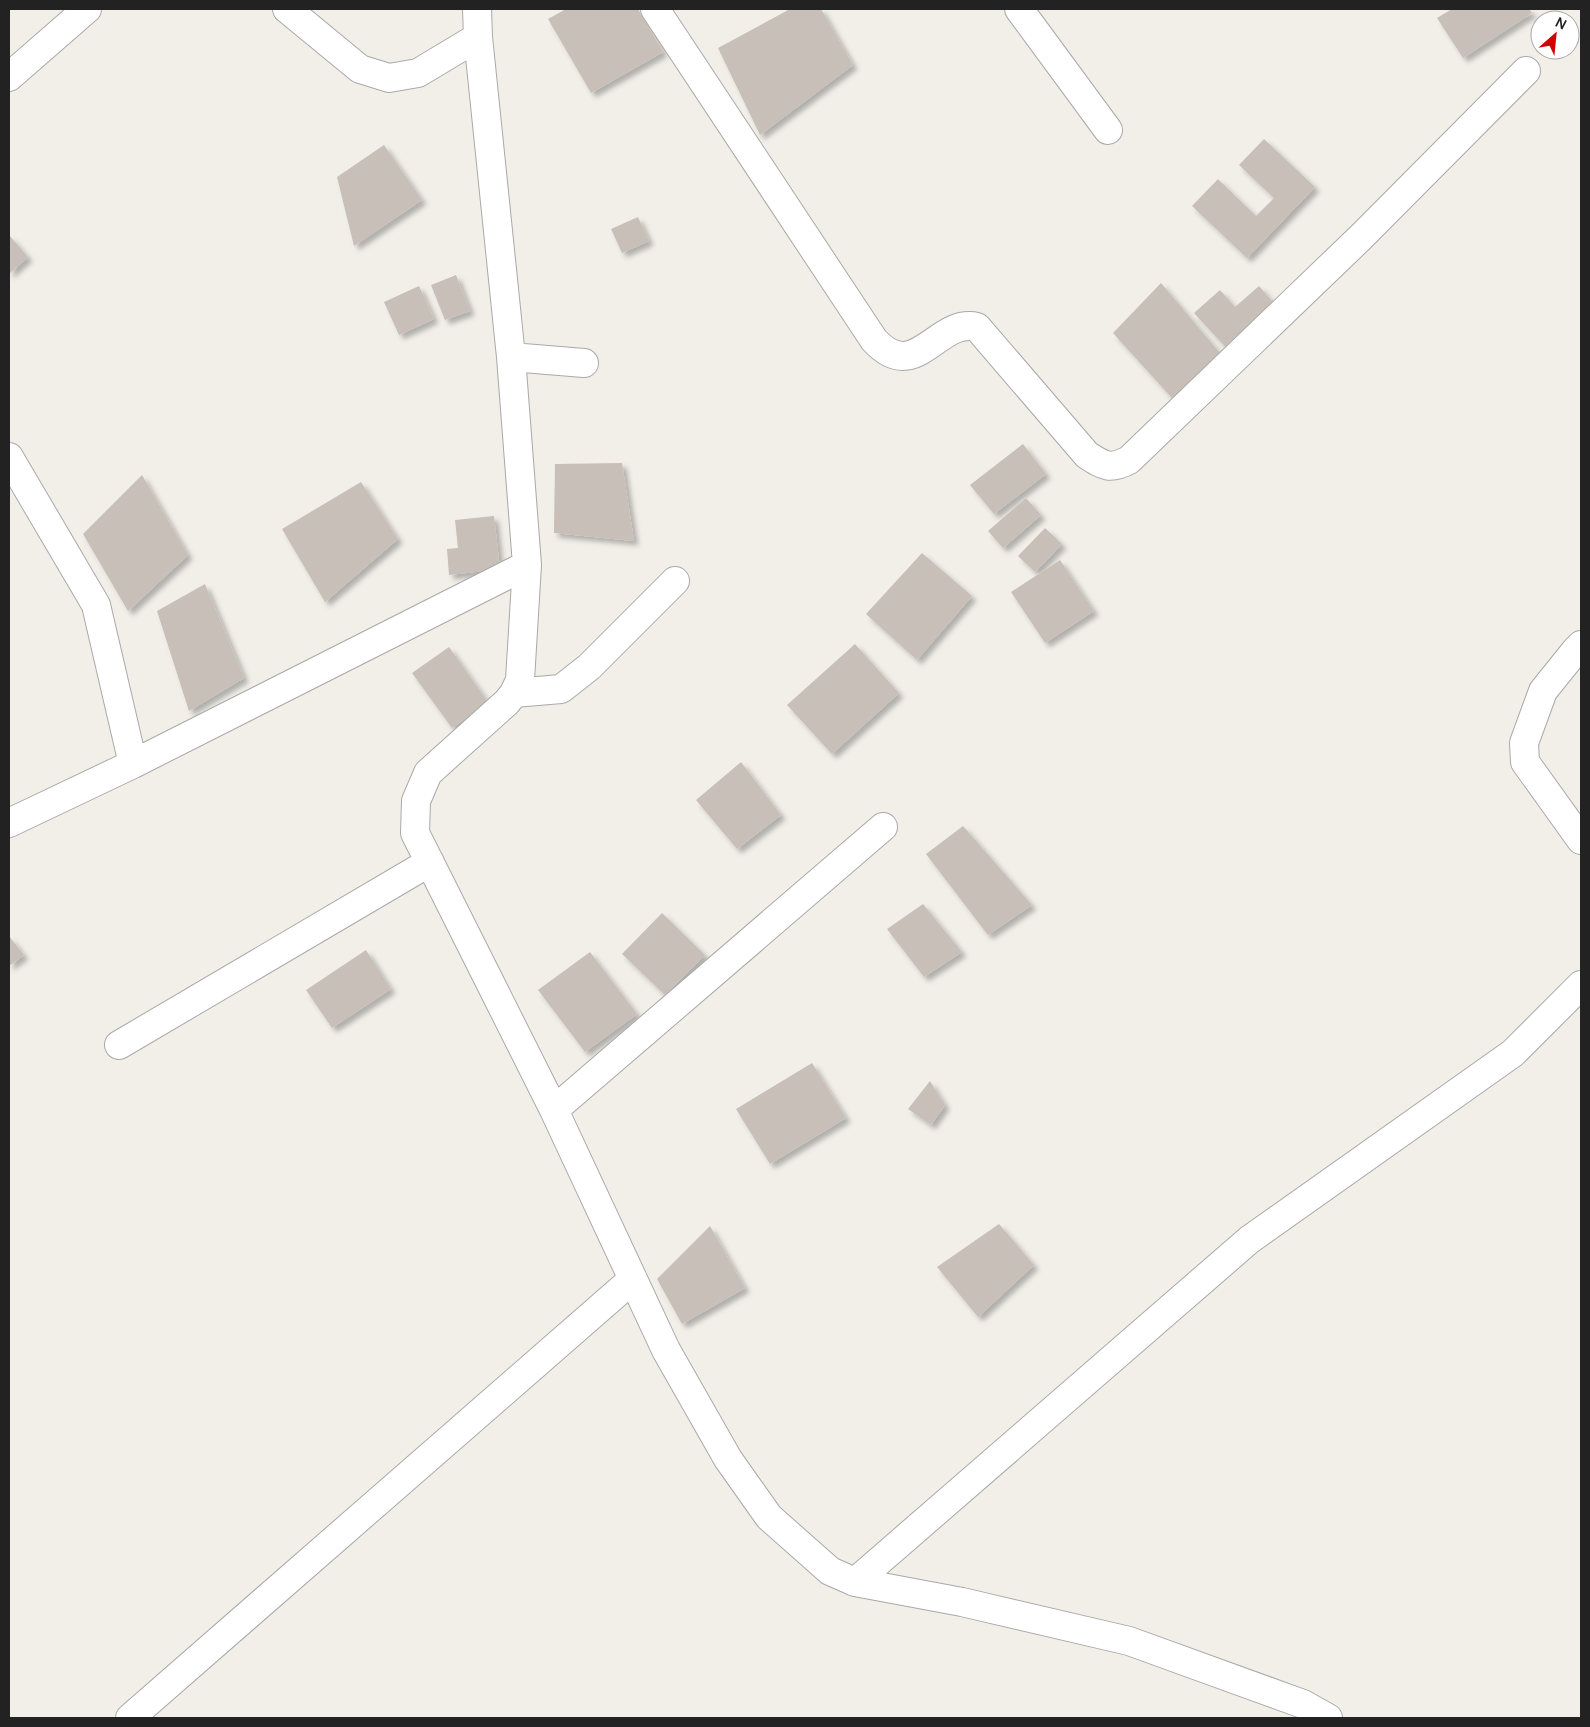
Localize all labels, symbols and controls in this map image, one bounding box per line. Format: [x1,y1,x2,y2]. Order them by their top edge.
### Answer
north arrow [1530,10,1580,60]
text: N [1552,12,1570,34]

